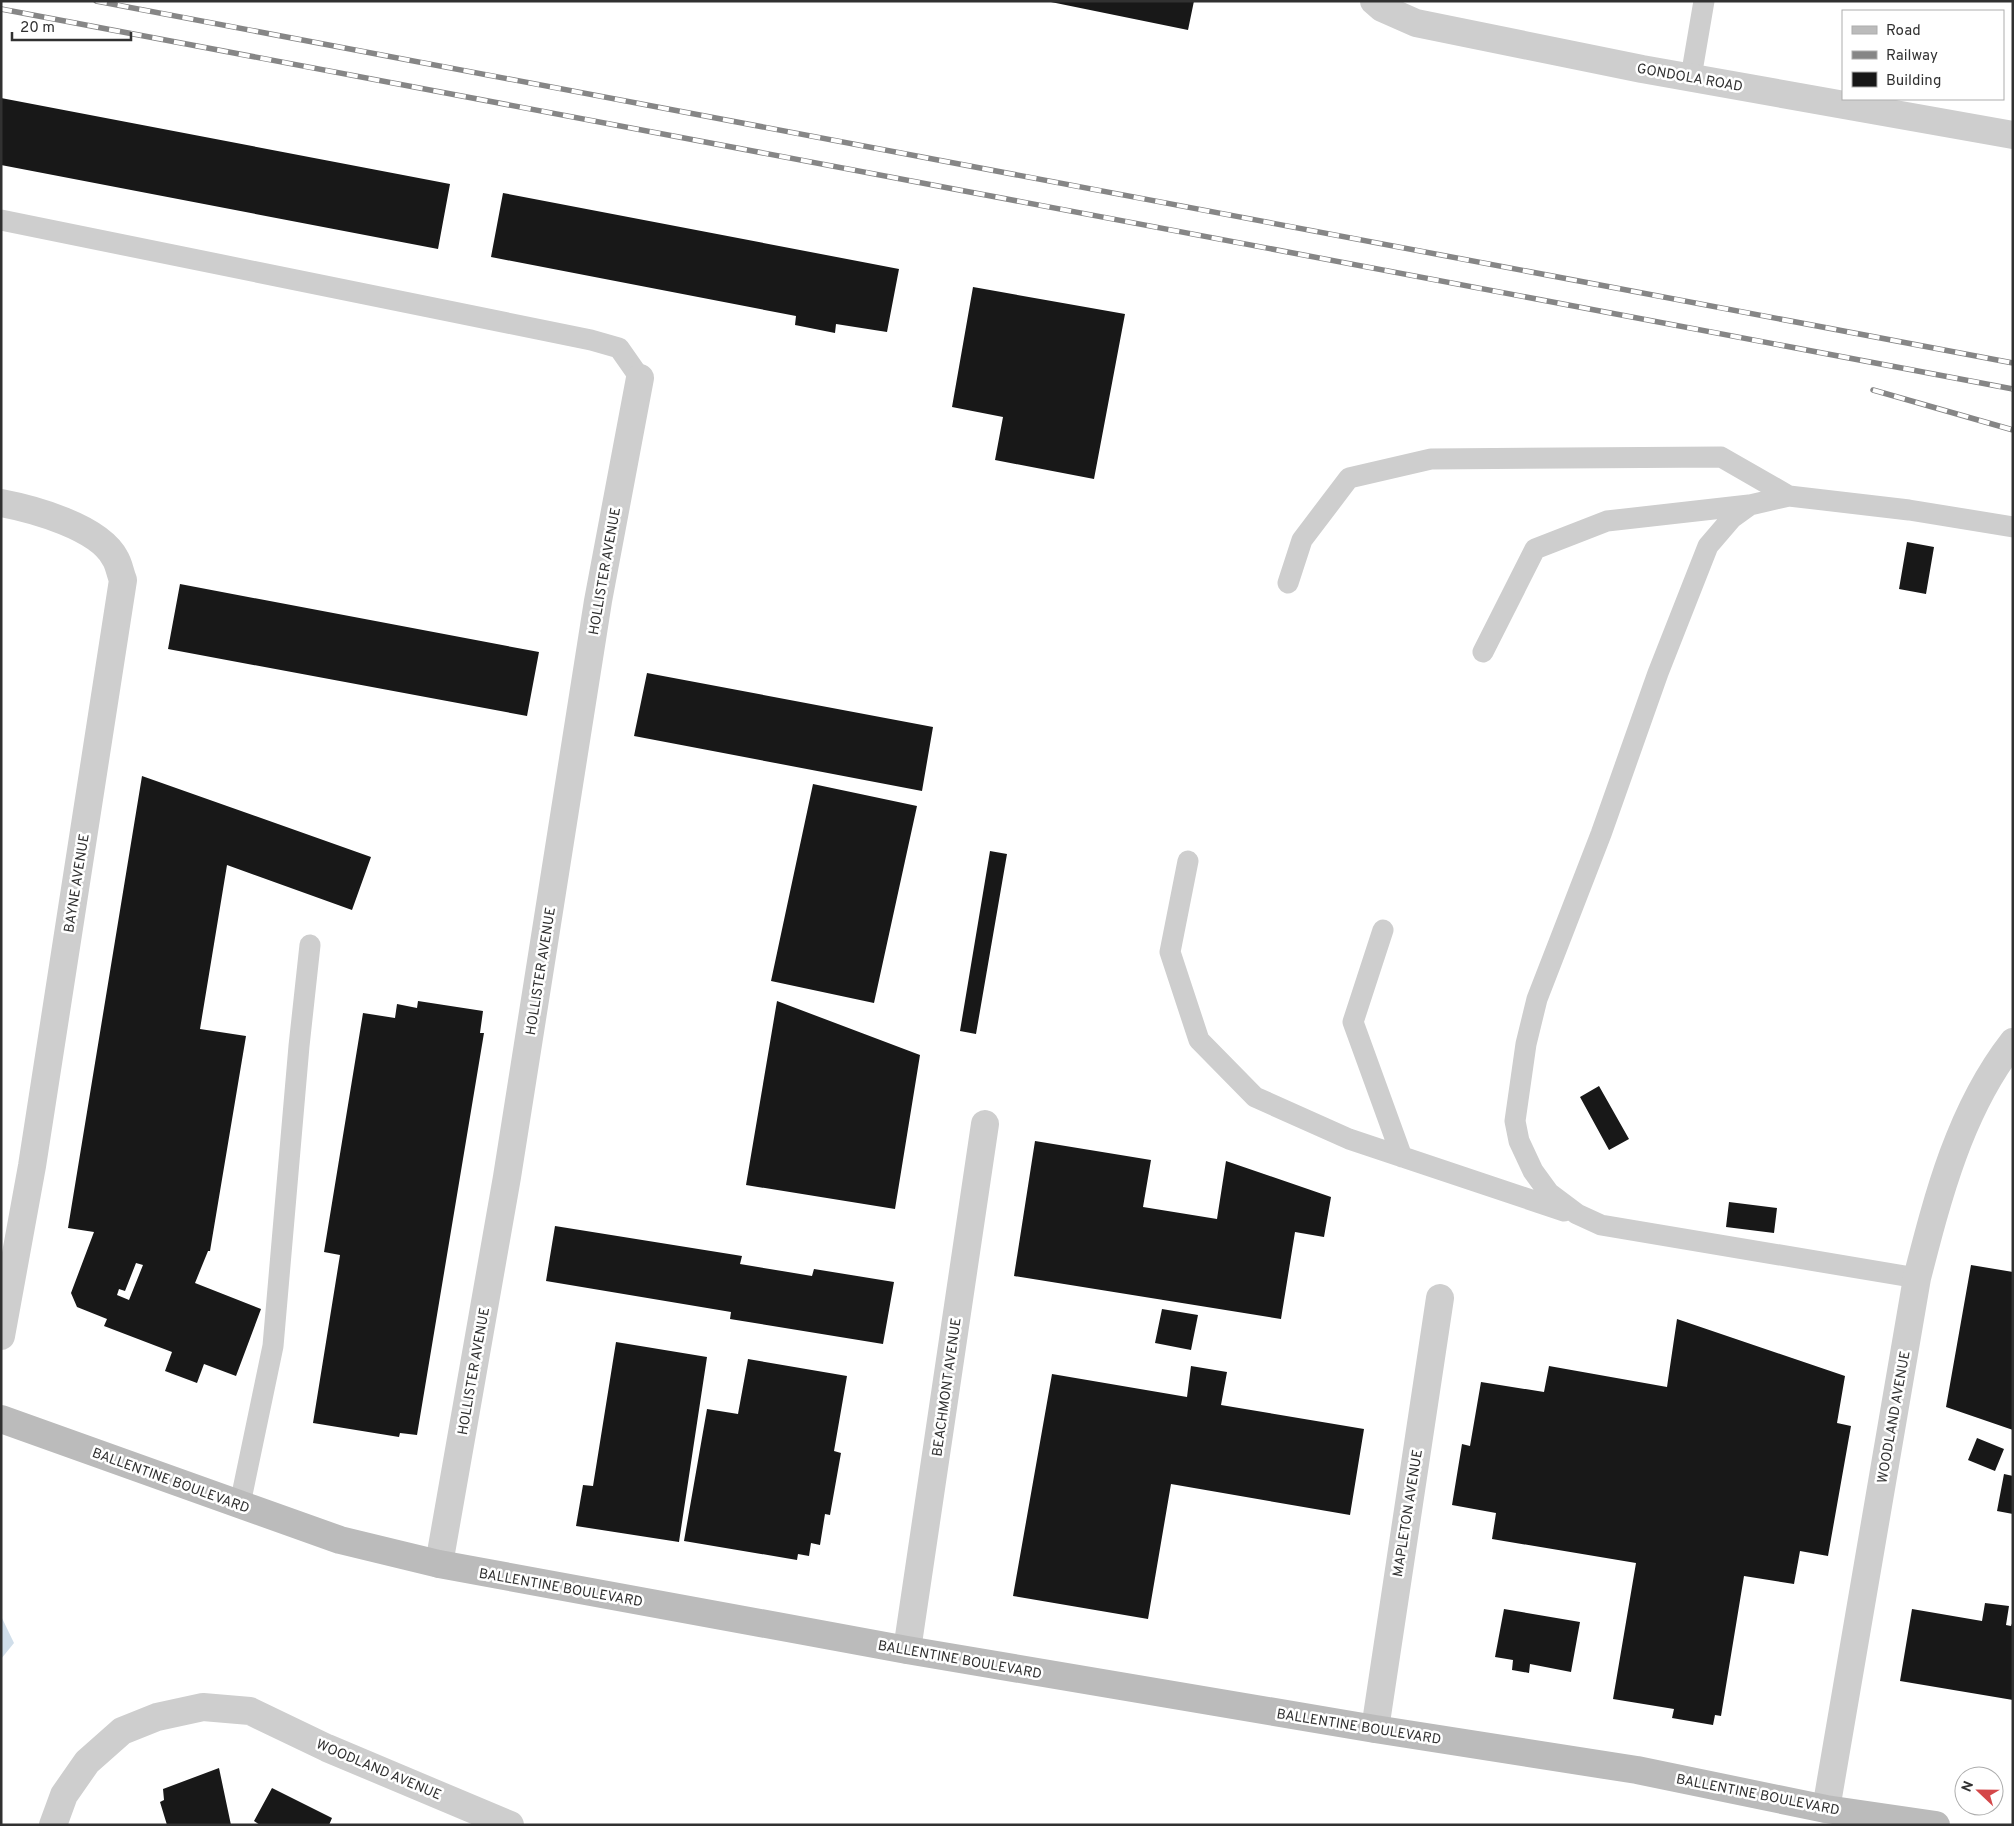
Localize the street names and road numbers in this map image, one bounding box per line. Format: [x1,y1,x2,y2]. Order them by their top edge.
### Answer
street label: GONDOLA ROAD [1635,61,1744,96]
street label: HOLLISTER AVENUE [586,506,625,636]
street label: BAYNE AVENUE [61,833,94,934]
street label: HOLLISTER AVENUE [523,906,560,1036]
street label: HOLLISTER AVENUE [455,1306,494,1436]
street label: BEACHMONT AVENUE [929,1317,966,1458]
street label: WOODLAND AVENUE [1874,1350,1915,1485]
street label: BALLENTINE BOULEVARD [89,1445,252,1518]
street label: MAPLETON AVENUE [1390,1448,1427,1578]
street label: BALLENTINE BOULEVARD [477,1566,644,1611]
street label: BALLENTINE BOULEVARD [876,1638,1043,1683]
street label: BALLENTINE BOULEVARD [1275,1706,1442,1749]
street label: WOODLAND AVENUE [313,1736,444,1804]
street label: BALLENTINE BOULEVARD [1674,1771,1841,1820]

